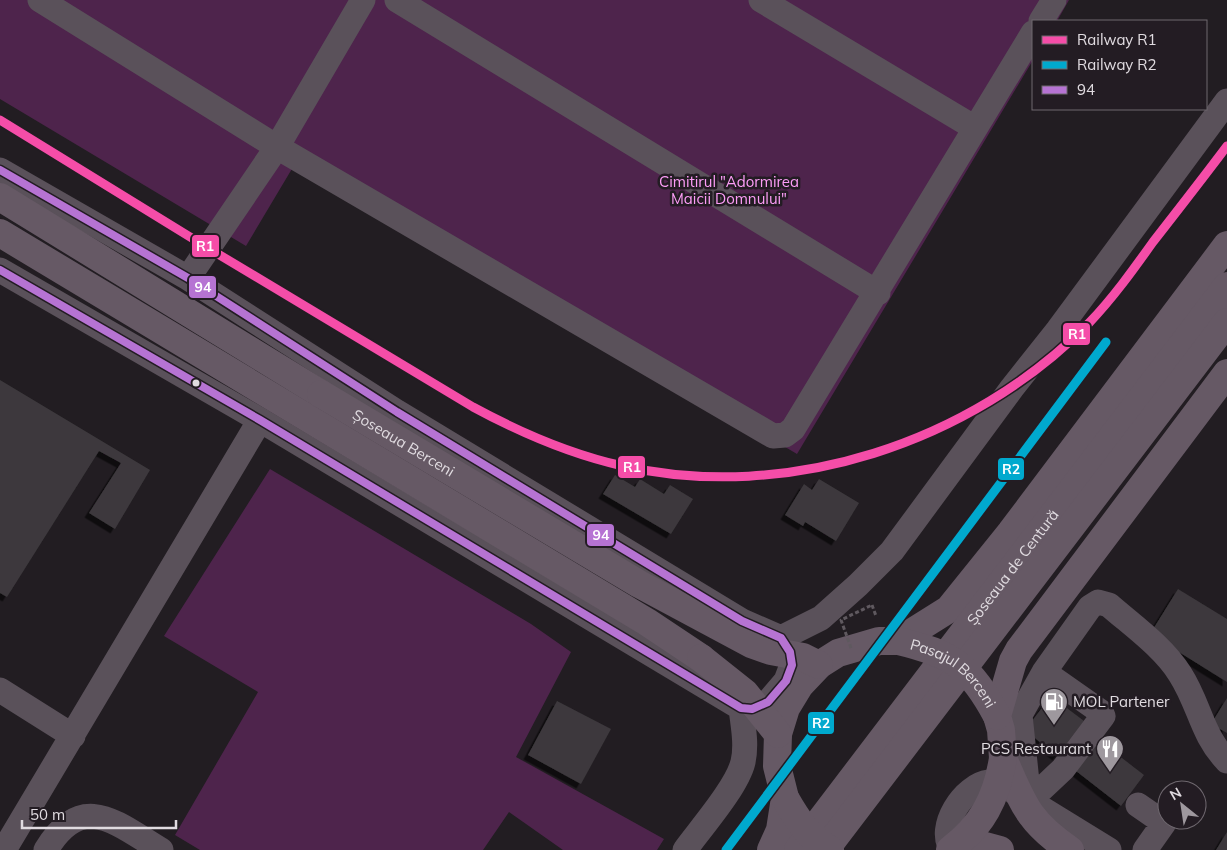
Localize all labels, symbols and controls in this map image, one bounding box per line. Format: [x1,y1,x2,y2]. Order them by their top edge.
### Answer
legend [1032,20,1207,110]
text: Railway R1 [1077,30,1157,49]
text: Railway R2 [1077,55,1157,74]
text: 94 [1077,80,1095,99]
park label: Cimitirul "Adormirea Maicii Domnului" [659,172,799,208]
line badge: R1 [191,234,220,258]
text: R1 [196,237,214,255]
line badge: 94 [188,275,217,299]
text: 94 [195,278,212,296]
line badge: R1 [1062,322,1091,346]
text: R1 [1068,325,1086,343]
unlabelled marker [191,378,201,388]
street label: Șoseaua Berceni [349,405,458,481]
line badge: R1 [617,455,646,479]
line badge: R2 [997,457,1025,481]
text: R1 [623,458,641,476]
text: R2 [1002,460,1020,478]
street label: Șoseaua de Centură [962,506,1063,629]
line badge: 94 [586,523,615,547]
text: 94 [593,526,610,544]
street label: Pasajul Berceni [908,634,1000,711]
fuel station icon: MOL Partener [1039,687,1069,726]
place label: MOL Partener [1073,692,1170,711]
line badge: R2 [807,711,835,735]
text: R2 [812,714,830,732]
restaurant icon: PCS Restaurant [1095,734,1125,773]
place label: PCS Restaurant [981,739,1091,758]
north arrow [1157,780,1207,830]
text: N [1166,783,1185,804]
scale bar [22,798,176,830]
text: 50 m [30,805,65,824]

